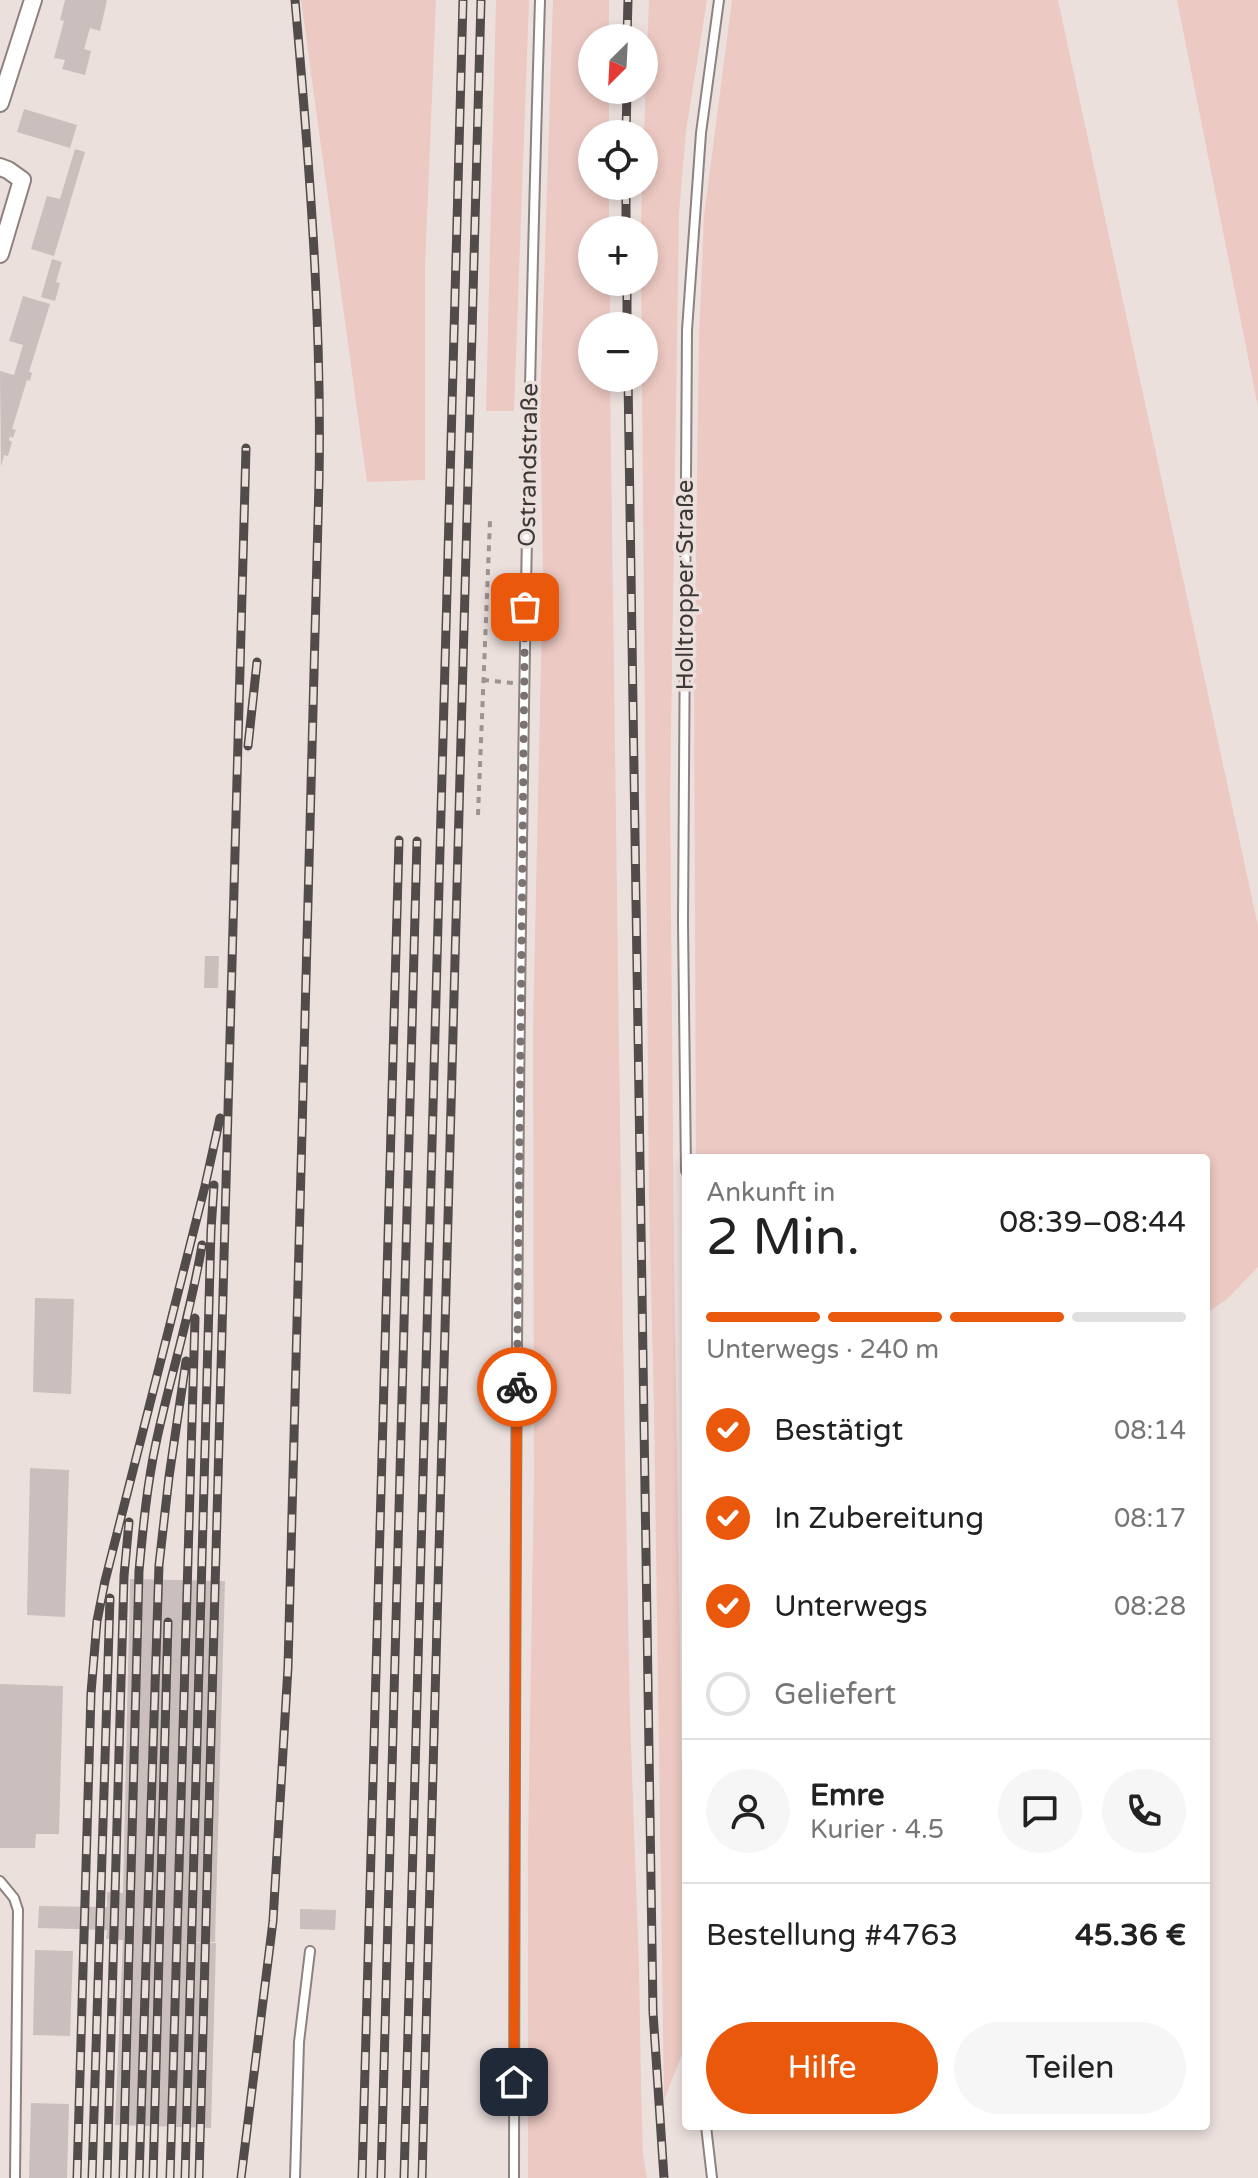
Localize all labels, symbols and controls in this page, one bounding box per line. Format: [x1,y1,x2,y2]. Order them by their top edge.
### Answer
north arrow [578,24,658,104]
map controls [578,24,658,392]
button: locate [578,120,658,200]
button: + [578,216,658,296]
button: − [578,312,658,392]
street label: Ostrandstraße [513,383,544,547]
street label: Holltropper Straße [671,480,700,690]
pin [491,573,559,641]
icon: bag [503,585,547,629]
text: Ankunft in [706,1177,835,1208]
text: 08:39–08:44 [999,1204,1186,1241]
text: 2 Min. [706,1206,860,1269]
text: Unterwegs · 240 m [706,1334,939,1365]
courier [477,1347,557,1427]
icon: bike [495,1365,539,1409]
icon: check [706,1408,750,1452]
text: Bestätigt [774,1412,903,1449]
text: 08:14 [1114,1415,1186,1446]
icon: check [706,1496,750,1540]
text: In Zubereitung [774,1500,984,1537]
text: 08:17 [1114,1503,1186,1534]
icon: check [706,1584,750,1628]
text: Unterwegs [774,1588,928,1625]
text: 08:28 [1114,1591,1186,1622]
text: Geliefert [774,1676,896,1713]
button: person [706,1769,790,1853]
button: chat [998,1769,1082,1853]
button: phone [1102,1769,1186,1853]
text: Emre [810,1777,885,1814]
text: Kurier · 4.5 [810,1814,944,1845]
text: Bestellung #4763 [706,1917,958,1954]
text: 45.36 € [1075,1917,1186,1954]
button: Hilfe [706,2022,938,2114]
button: Teilen [954,2022,1186,2114]
pin [480,2048,548,2116]
icon: home [492,2060,536,2104]

